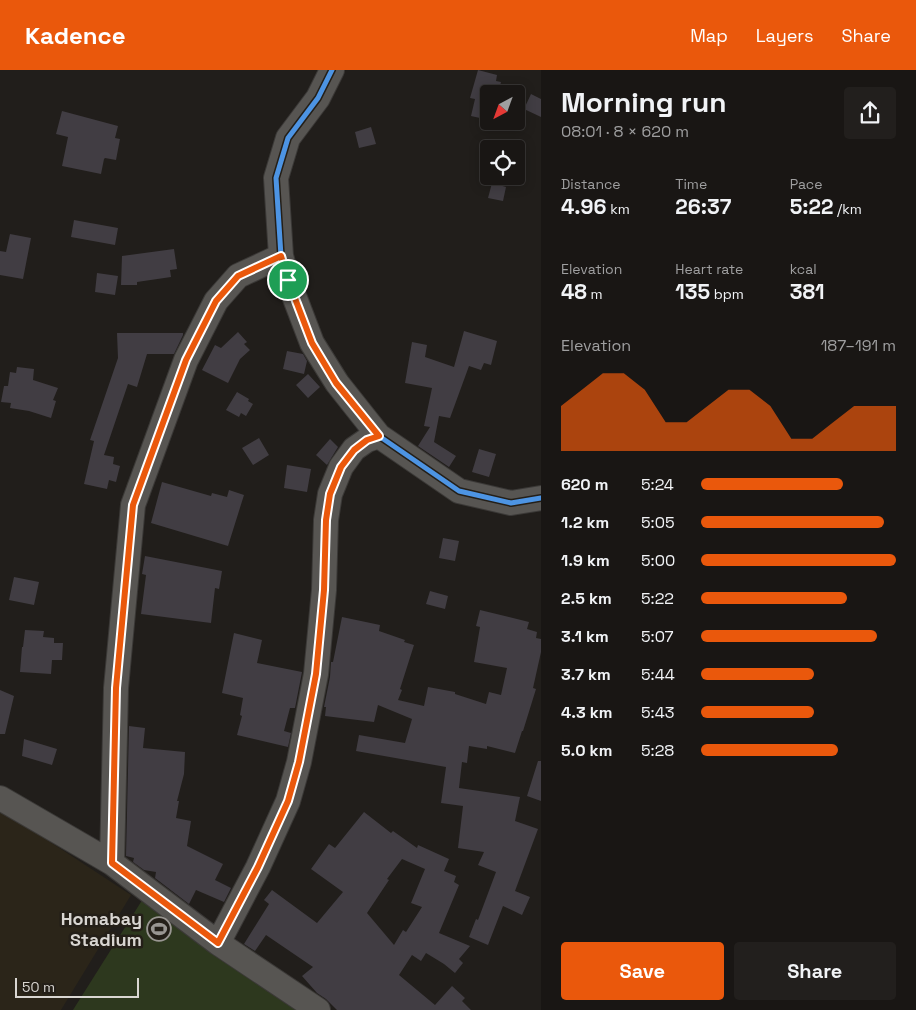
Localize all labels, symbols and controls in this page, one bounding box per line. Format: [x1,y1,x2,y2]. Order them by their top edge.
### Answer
text: Kadence [25,20,126,51]
text: Map [690,24,728,47]
text: Layers [756,24,813,47]
text: Share [841,24,891,47]
text: Morning run [561,84,726,120]
north arrow [480,85,525,130]
map controls [480,85,525,185]
button: share [844,87,896,139]
text: 08:01 · 8 × 620 m [561,121,689,142]
button: locate [480,140,525,185]
text: Distance [561,175,621,193]
text: Time [675,175,707,193]
text: Pace [790,175,822,193]
text: 4.96 [561,193,607,220]
text: 26:37 [675,193,731,220]
text: 5:22 [790,193,833,220]
text: km [607,200,630,218]
text: /km [833,200,862,218]
pin [267,259,309,301]
text: Elevation [561,260,622,278]
text: Heart rate [675,260,743,278]
text: kcal [790,260,817,278]
icon: arrive [274,266,302,294]
text: 48 [561,278,587,305]
text: 135 [675,278,710,305]
text: 381 [790,278,825,305]
text: m [587,285,603,303]
text: bpm [710,285,744,303]
text: Elevation [561,335,631,356]
text: 187–191 m [821,335,896,356]
text: 620 m [561,474,608,495]
text: 5:24 [641,474,674,495]
text: 1.2 km [561,512,609,533]
text: 5:05 [641,512,674,533]
text: 1.9 km [561,550,610,571]
text: 5:00 [641,550,675,571]
text: 2.5 km [561,588,612,609]
text: 5:22 [641,588,674,609]
text: 3.1 km [561,626,609,647]
text: 5:07 [641,626,674,647]
text: 3.7 km [561,664,611,685]
text: 5:44 [641,664,675,685]
text: 4.3 km [561,702,612,723]
text: 5:43 [641,702,674,723]
text: 5.0 km [561,740,612,761]
text: 5:28 [641,740,674,761]
place label: Homabay Stadium [61,907,142,951]
sports icon: Homabay Stadium [146,916,172,942]
button: Save [561,942,724,1000]
button: Share [734,942,896,1000]
scale bar [15,975,139,998]
text: 50 m [22,978,55,996]

